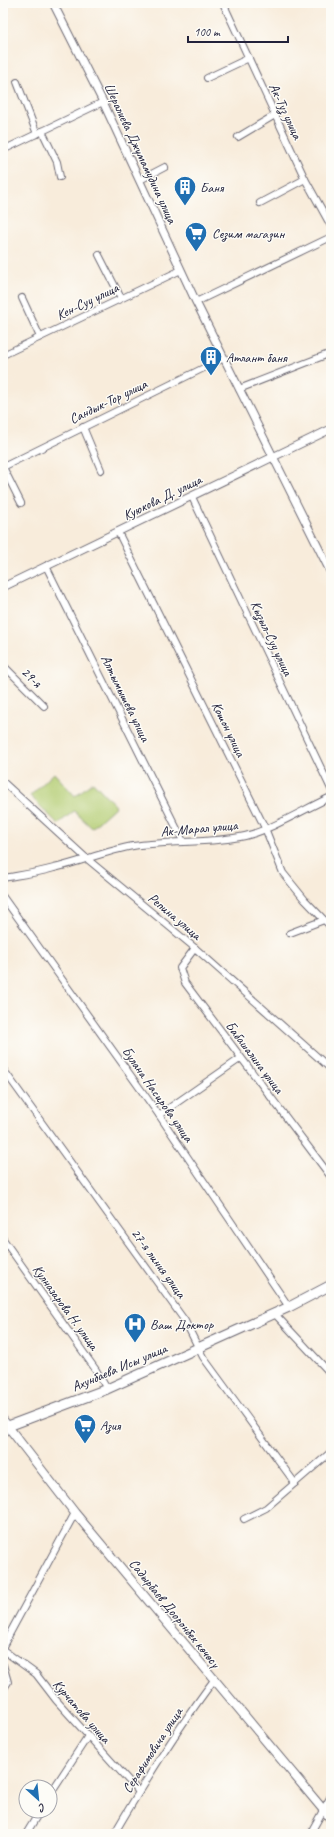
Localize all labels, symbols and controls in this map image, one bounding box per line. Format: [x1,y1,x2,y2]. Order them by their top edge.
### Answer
scale bar [188,18,288,44]
text: 100 m [194,24,221,40]
street label: Шералиева Джумамудина улица [100,80,181,227]
street label: Ак-Туз улица [265,81,306,143]
building icon: Баня [172,174,198,207]
place label: Баня [200,179,225,196]
supermarket icon: Сезим магазин [183,220,209,253]
place label: Сезим магазин [212,225,285,242]
street label: Кен-Суу улица [53,279,122,324]
building icon: Атлант баня [198,344,224,377]
place label: Атлант баня [226,349,288,366]
street label: Сандык-Тор улица [67,375,151,428]
street label: Куюкова Д. улица [120,471,205,524]
street label: Кызыл-Суу улица [247,598,297,680]
street label: Алтымышева улица [97,652,154,746]
street label: 29-я [18,664,46,692]
street label: Кошон улица [208,699,250,761]
street label: Ак-Марал улица [160,817,240,840]
street label: Репина улица [145,889,206,944]
street label: Бабашалина улица [222,1018,288,1098]
street label: Булана Насирова улица [118,1043,197,1146]
street label: 27-я линия улица [128,1225,190,1302]
street label: Кулназарова Н. улица [29,1261,103,1354]
hospital icon: Ваш Доктор [122,1311,148,1344]
place label: Ваш Доктор [150,1316,214,1333]
street label: Ахунбаева Исы улица [69,1339,170,1395]
supermarket icon: Азия [72,1412,98,1445]
place label: Азия [100,1417,122,1434]
street label: Садырбаев Дооронбек көчөсү [125,1555,225,1673]
street label: Курчатова улица [49,1676,115,1747]
street label: Серафимовича улица [119,1703,187,1796]
north arrow [18,1779,58,1819]
text: С [36,1800,48,1816]

